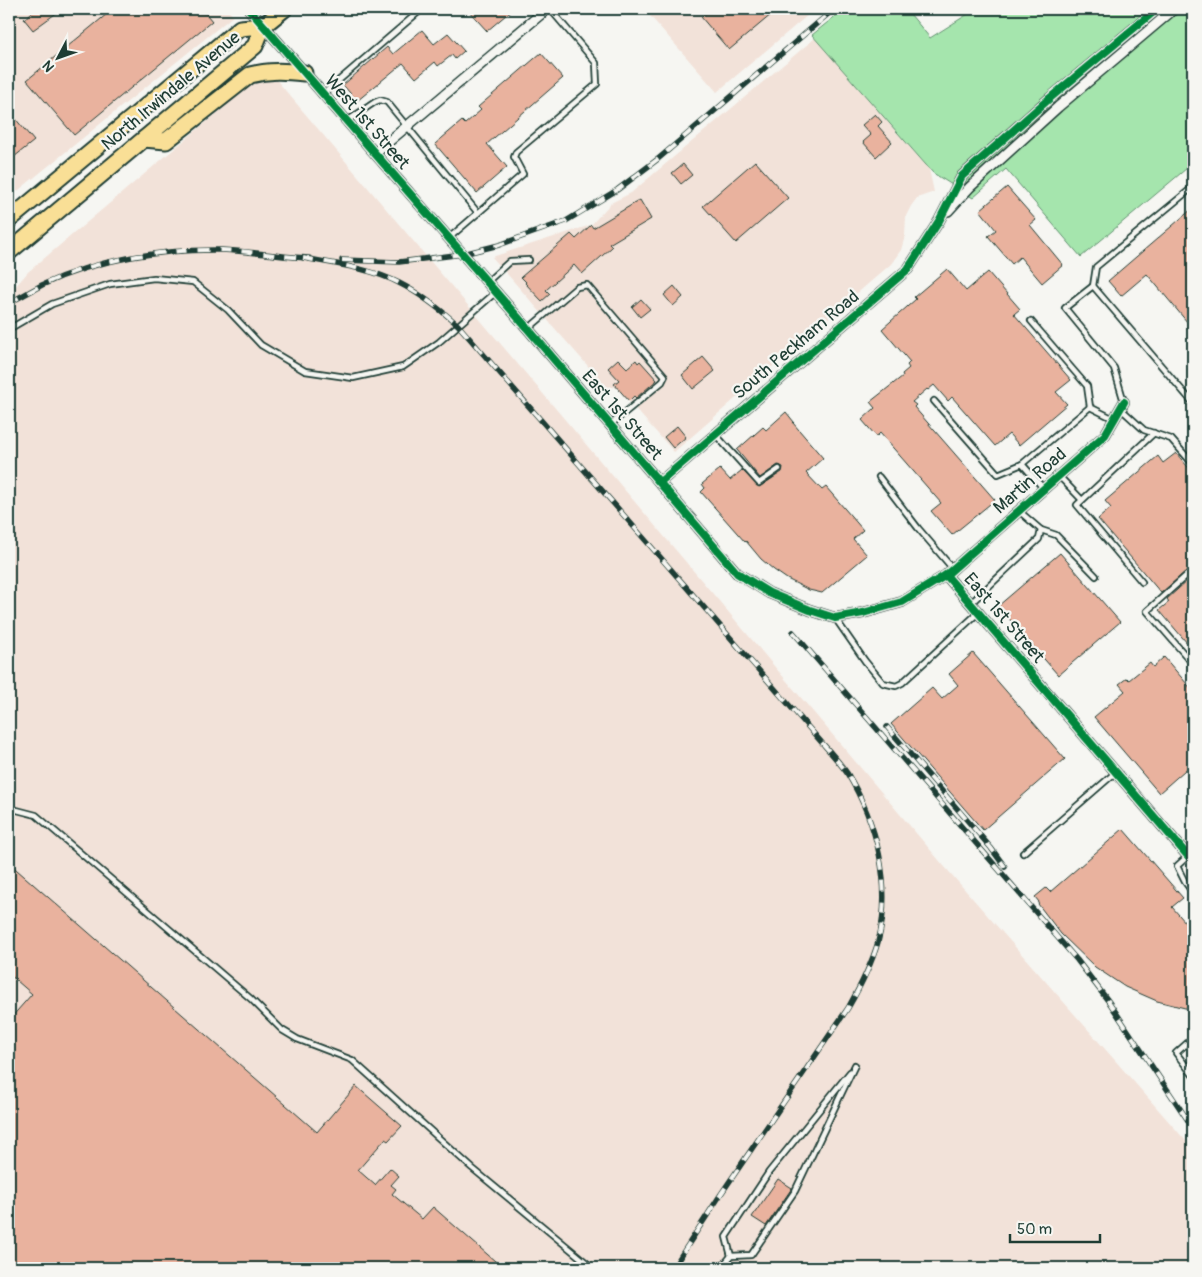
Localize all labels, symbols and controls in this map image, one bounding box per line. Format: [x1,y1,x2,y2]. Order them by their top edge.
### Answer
street label: North Irwindale Avenue [97,26,245,156]
north arrow [32,32,82,82]
text: N [39,57,58,75]
street label: West 1st Street [319,70,415,175]
street label: South Peckham Road [728,285,864,405]
street label: East 1st Street [577,365,668,465]
street label: Martin Road [989,443,1071,519]
street label: East 1st Street [959,568,1050,668]
scale bar [1010,1212,1100,1244]
text: 50 m [1017,1220,1052,1239]

